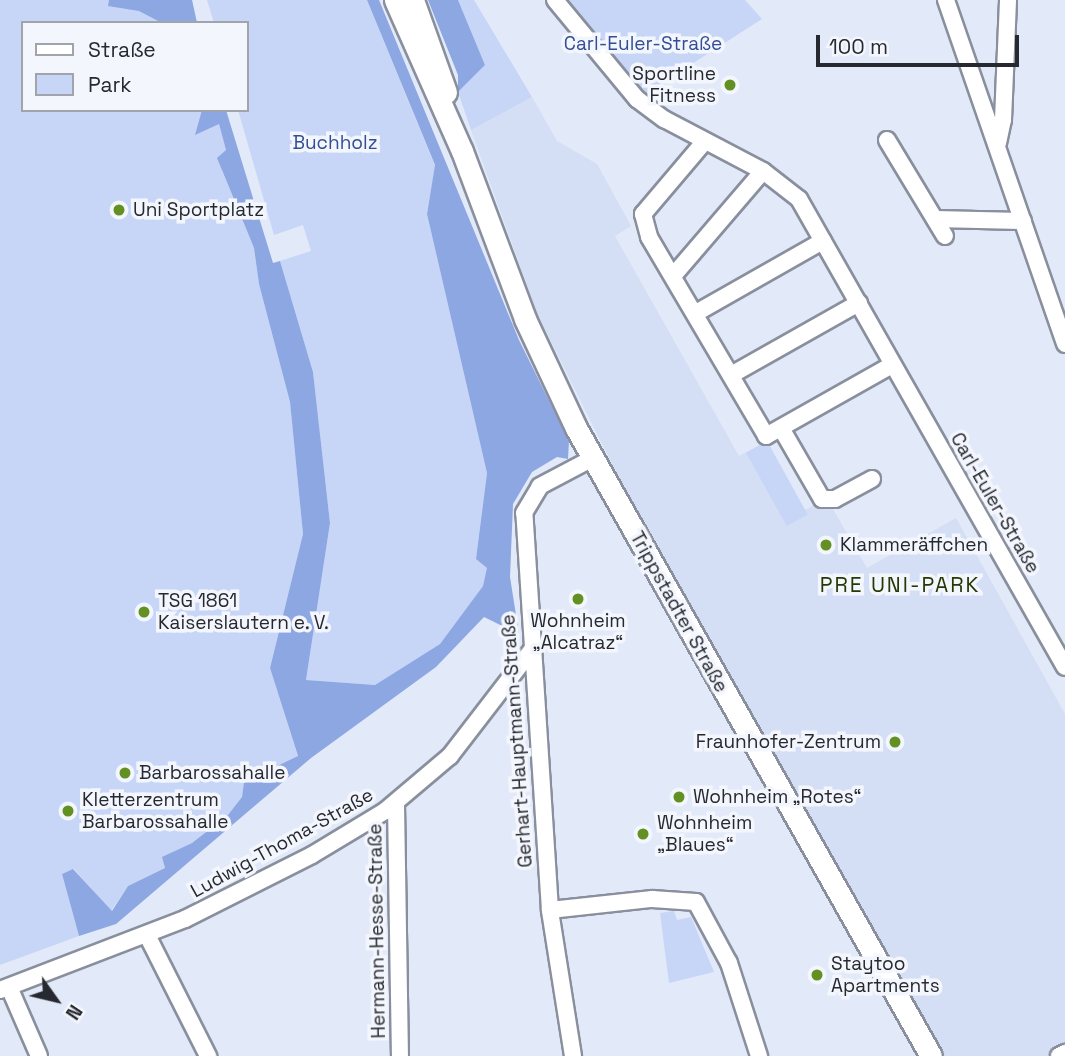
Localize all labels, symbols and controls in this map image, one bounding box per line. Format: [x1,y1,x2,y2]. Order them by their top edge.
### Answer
legend [21,21,248,112]
scale bar [820,21,1023,65]
park label: Carl-Euler-Straße [564,33,722,55]
text: 100 m [829,33,888,60]
text: Straße [88,36,156,63]
place label: Sportline Fitness [632,63,716,107]
text: Park [88,71,132,98]
marker: Sportline Fitness [722,77,738,93]
park label: Buchholz [292,132,378,154]
place label: Uni Sportplatz [133,199,264,221]
marker: Uni Sportplatz [111,202,127,218]
street label: Carl-Euler-Straße [945,429,1045,577]
street label: Trippstadter Straße [625,528,733,696]
place label: Klammeräffchen [840,534,988,556]
marker: Klammeräffchen [818,537,834,553]
district label: PRE UNI-PARK [821,572,979,598]
place label: TSG 1861 Kaiserslautern e. V. [158,590,330,634]
marker: Wohnheim „Alcatraz“ [570,591,586,607]
marker: TSG 1861 Kaiserslautern e. V. [136,604,152,620]
place label: Wohnheim „Alcatraz“ [530,610,626,654]
street label: Gerhart-Hauptmann-Straße [497,614,537,868]
place label: Fraunhofer-Zentrum [696,731,881,753]
marker: Fraunhofer-Zentrum [887,734,903,750]
place label: Barbarossahalle [139,762,285,784]
marker: Barbarossahalle [117,765,133,781]
street label: Ludwig-Thoma-Straße [187,783,377,903]
place label: Wohnheim „Rotes“ [693,786,862,808]
place label: Kletterzentrum Barbarossahalle [82,789,228,833]
marker: Wohnheim „Rotes“ [671,789,687,805]
marker: Kletterzentrum Barbarossahalle [60,803,76,819]
place label: Wohnheim „Blaues“ [657,812,752,856]
street label: Hermann-Hesse-Straße [364,823,390,1039]
marker: Wohnheim „Blaues“ [635,826,651,842]
place label: Staytoo Apartments [831,953,940,997]
north arrow [21,965,91,1035]
marker: Staytoo Apartments [809,967,825,983]
text: N [60,1000,88,1024]

